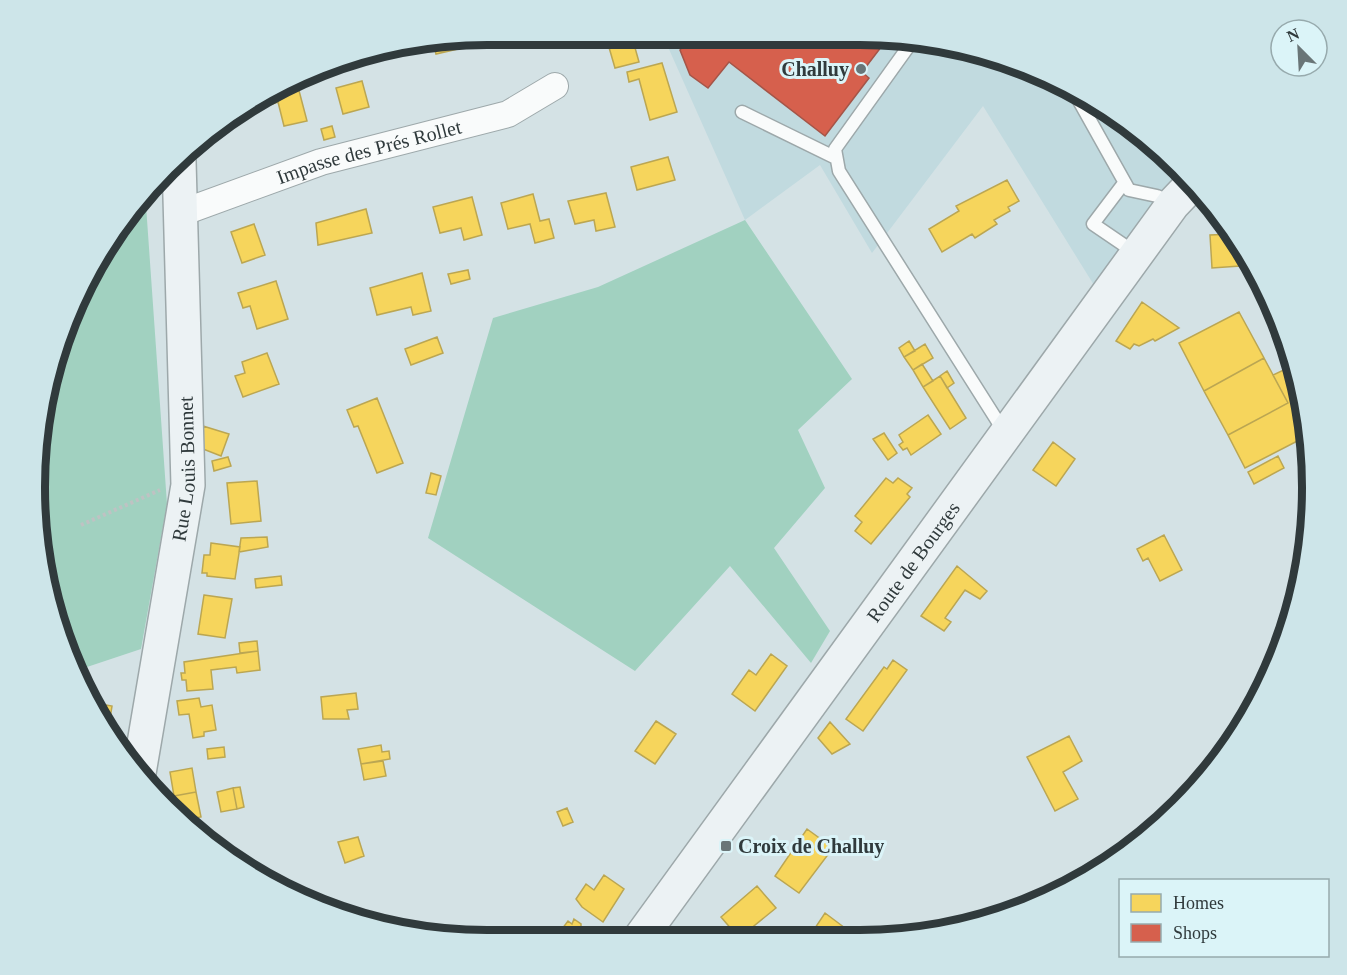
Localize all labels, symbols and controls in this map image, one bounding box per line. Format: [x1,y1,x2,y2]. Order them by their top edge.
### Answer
north arrow [1269,18,1329,78]
text: N [1284,24,1302,45]
place label: Challuy [781,58,849,81]
marker: Challuy [854,62,868,76]
street label: Impasse des Prés Rollet [274,115,464,188]
street label: Rue Louis Bonnet [168,396,199,543]
street label: Route de Bourges [862,497,964,626]
place label: Croix de Challuy [738,835,884,858]
marker: Croix de Challuy [719,839,733,853]
legend [1119,879,1329,957]
text: Homes [1173,893,1224,913]
text: Shops [1173,923,1217,943]

